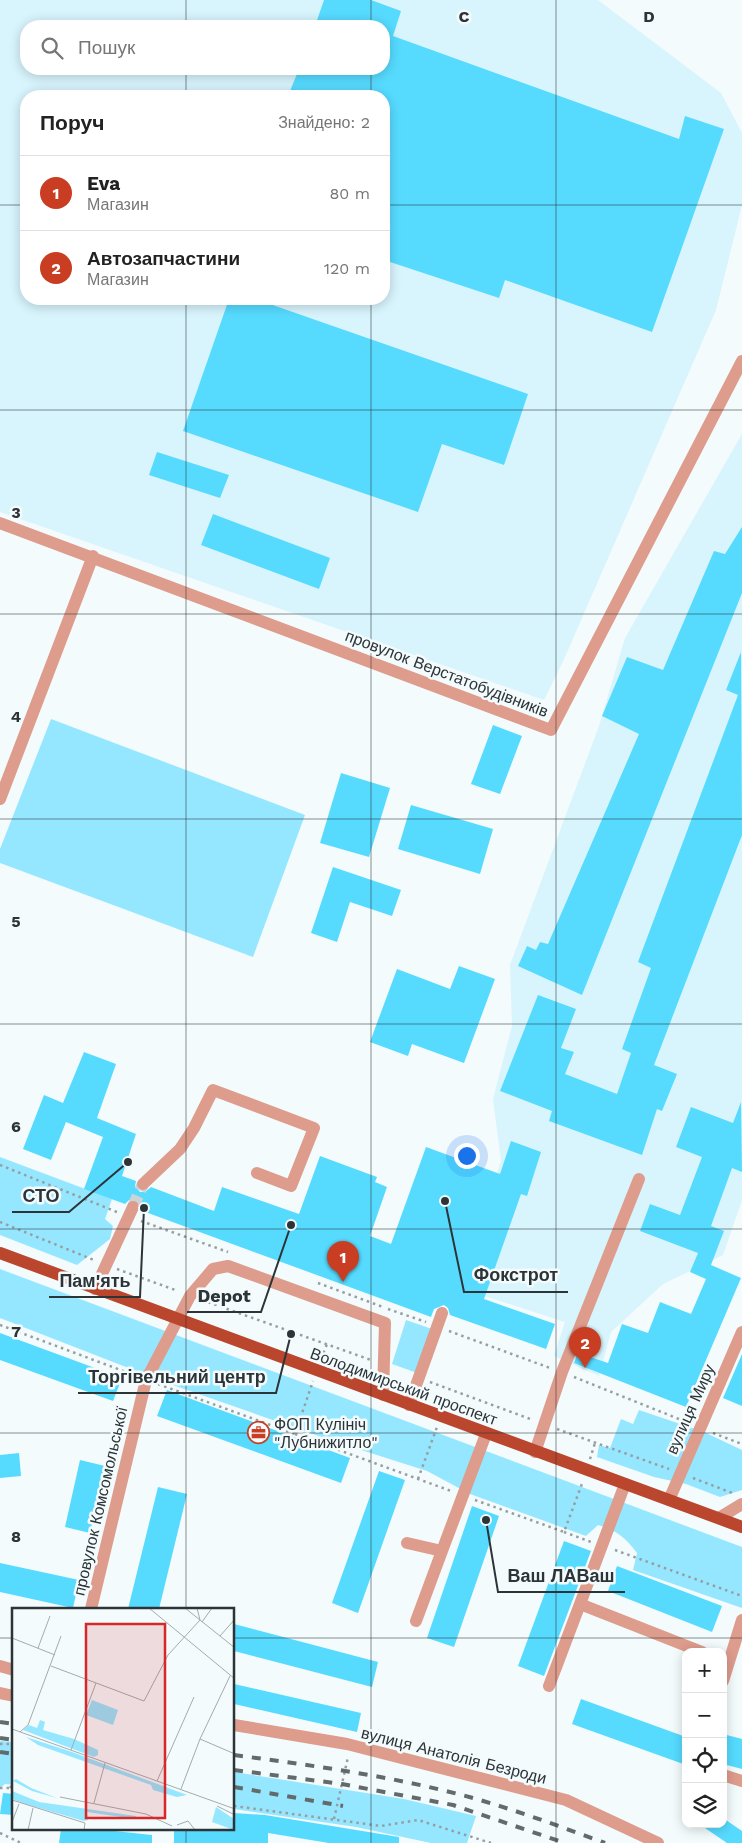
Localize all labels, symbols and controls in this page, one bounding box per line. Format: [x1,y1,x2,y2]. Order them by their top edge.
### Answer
text: C [459,7,470,26]
text: D [643,7,655,26]
search box [20,20,390,75]
icon: search [38,34,66,62]
text: Пошук [78,36,135,59]
text: Поруч [40,110,104,135]
text: Знайдено: 2 [278,113,370,132]
text: Eva [87,172,120,195]
text: 1 [53,184,59,203]
text: 80 m [329,184,370,203]
text: Магазин [87,195,149,214]
text: Автозапчастини [87,247,240,270]
text: 2 [51,259,61,278]
text: 120 m [324,259,370,278]
text: Магазин [87,270,149,289]
text: 3 [11,503,21,522]
street label: провулок Верстатобудівників [343,626,551,721]
text: 4 [11,707,21,726]
text: 5 [11,912,21,931]
text: 6 [11,1117,21,1136]
your location [454,1143,480,1169]
callout: СТО [12,1179,69,1212]
text: СТО [22,1185,60,1206]
pin: 1 [327,1241,359,1282]
callout: Фокстрот [464,1259,568,1292]
callout: Пам'ять [49,1264,140,1297]
text: Фокстрот [474,1264,558,1285]
text: Пам'ять [59,1270,131,1291]
callout: Depot [187,1279,261,1312]
text: Depot [197,1285,251,1306]
text: 7 [11,1322,21,1341]
pin: 2 [569,1327,601,1368]
street label: Володимирський проспект [308,1344,501,1429]
callout: Торгівельний центр [78,1360,276,1393]
street label: вулиця Миру [662,1361,719,1457]
text: Торгівельний центр [88,1366,266,1387]
street label: провулок Комсомольської [69,1404,132,1598]
place label: ФОП Кулініч "Лубнижитло" [274,1415,378,1452]
office icon: ФОП Кулініч "Лубнижитло" [246,1421,270,1445]
text: 8 [11,1527,21,1546]
callout: Ваш ЛАВаш [498,1559,625,1592]
text: Ваш ЛАВаш [508,1565,614,1586]
inset map [12,1608,235,1830]
map controls [682,1648,727,1828]
button: + [682,1648,727,1693]
button: − [682,1693,727,1738]
street label: вулиця Анатолія Безроди [359,1723,548,1788]
button: locate [682,1738,727,1783]
button: layers [682,1783,727,1828]

